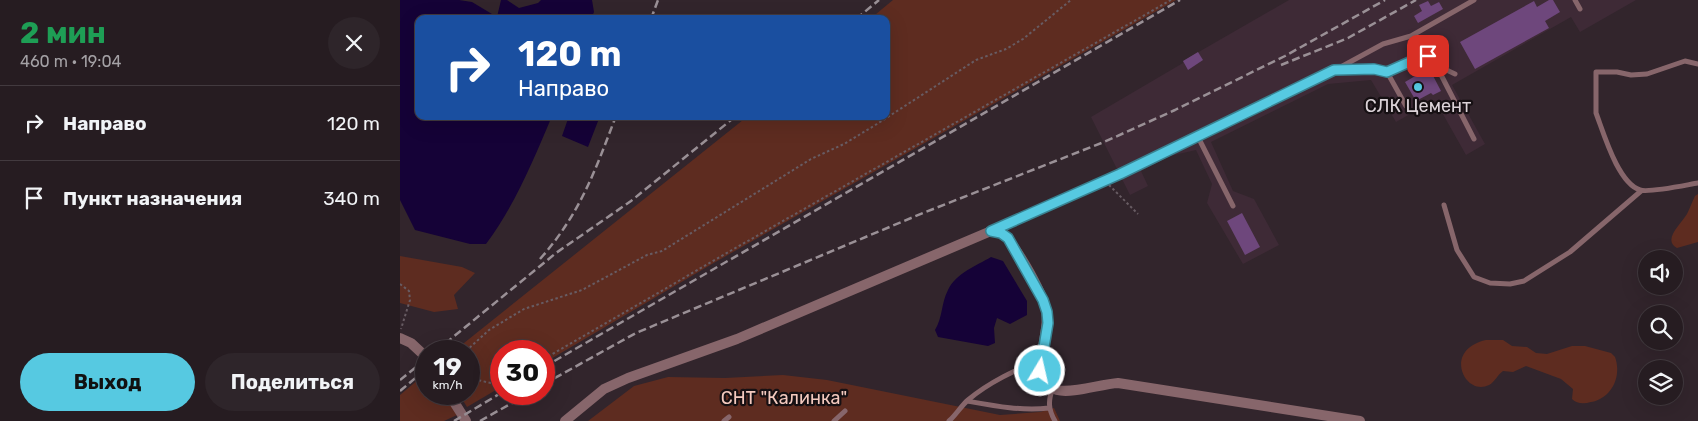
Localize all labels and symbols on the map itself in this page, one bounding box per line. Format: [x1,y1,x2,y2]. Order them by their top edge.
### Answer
pin [1407,35,1449,77]
marker: СЛК Цемент [1412,81,1424,93]
place label: СЛК Цемент [1365,95,1471,117]
speed limit sign: 30 [490,340,555,405]
position arrow [1013,344,1065,396]
park label: СНТ "Калинка" [721,387,847,409]

